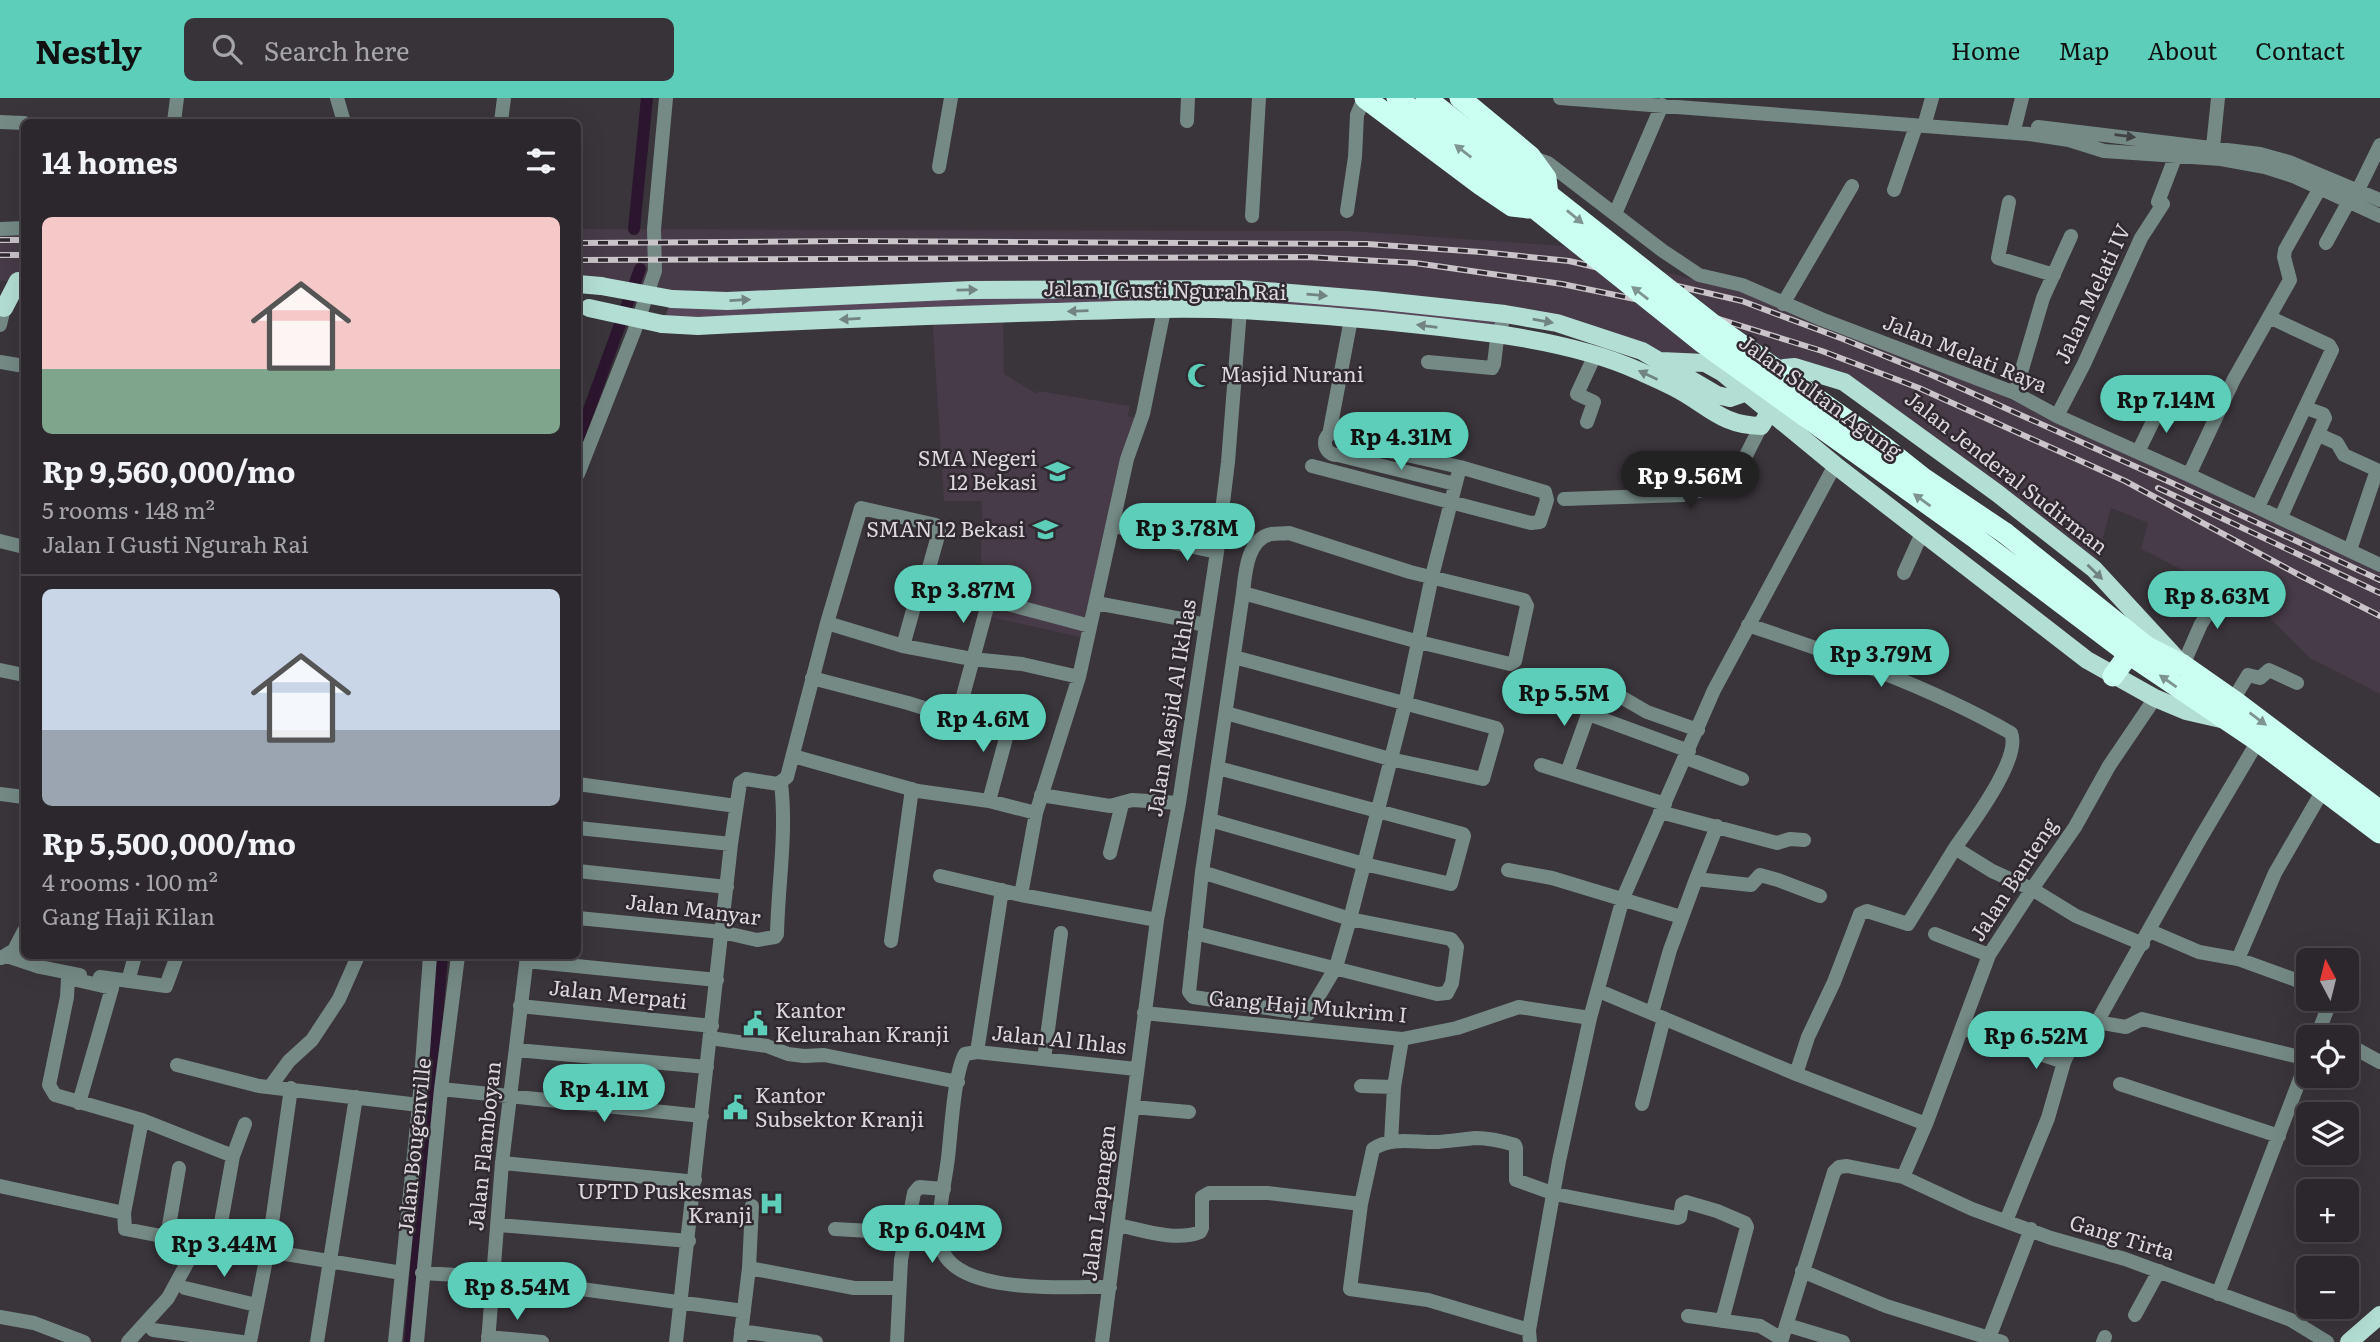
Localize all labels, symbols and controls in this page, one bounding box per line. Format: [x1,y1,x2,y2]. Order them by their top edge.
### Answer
search box [184,18,674,81]
text: Nestly [35,25,142,74]
icon: search [208,30,246,68]
text: Search here [264,30,410,69]
text: Home [1951,32,2020,67]
text: Map [2058,32,2109,67]
text: About [2147,32,2217,67]
text: Contact [2255,32,2345,67]
one-way arrow [2115,131,2137,142]
text: 14 homes [42,139,178,183]
icon: filters [522,142,560,180]
one-way arrow [1455,143,1473,158]
one-way arrow [1565,210,1583,225]
street label: Jalan Melati IV [2045,217,2137,368]
icon: home [238,263,364,389]
street label: Jalan I Gusti Ngurah Rai [1043,271,1287,306]
one-way arrow [956,284,978,296]
one-way arrow [1632,286,1650,301]
one-way arrow [1306,290,1328,301]
one-way arrow [729,295,751,306]
street label: Jalan Melati Raya [1879,304,2054,399]
one-way arrow [1066,305,1088,317]
one-way arrow [839,313,861,324]
one-way arrow [1532,316,1554,327]
one-way arrow [1416,321,1438,332]
street label: Jalan Sultan Agung [1734,325,1909,465]
place label: Masjid Nurani [1220,357,1364,388]
mosque icon: Masjid Nurani [1186,361,1214,389]
one-way arrow [1638,369,1658,381]
pin: Rp 7.14M [2094,376,2238,435]
text: Rp 7.14M [2116,381,2216,415]
street label: Jalan Jenderal Sudirman [1899,382,2116,560]
pin: Rp 4.31M [1329,412,1473,472]
text: Rp 4.31M [1349,418,1453,452]
place label: SMA Negeri 12 Bekasi [918,441,1037,496]
text: Rp 9,560,000/mo [42,448,296,492]
pin: Rp 9.56M [1618,452,1762,511]
school or university icon: SMA Negeri 12 Bekasi [1043,457,1071,485]
text: Rp 9.56M [1637,457,1743,491]
text: 5 rooms · 148 m² [42,492,215,526]
one-way arrow [1914,493,1932,508]
pin: Rp 3.78M [1115,504,1259,563]
text: Rp 3.78M [1135,509,1239,543]
place label: SMAN 12 Bekasi [866,512,1025,543]
school or university icon: SMAN 12 Bekasi [1031,516,1059,544]
text: Jalan I Gusti Ngurah Rai [42,526,309,560]
one-way arrow [2086,563,2103,579]
pin: Rp 3.87M [891,566,1035,625]
text: Rp 3.87M [910,571,1016,605]
pin: Rp 8.63M [2145,572,2289,631]
text: Rp 8.63M [2164,577,2270,611]
street label: Jalan Masjid Al Ikhlas [1137,597,1202,819]
pin: Rp 3.79M [1809,630,1953,689]
icon: home [238,635,364,761]
text: Rp 3.79M [1829,635,1933,669]
pin: Rp 5.5M [1499,668,1629,728]
text: Rp 5.5M [1518,674,1610,708]
one-way arrow [2159,675,2178,688]
pin: Rp 4.6M [918,694,1048,754]
text: Rp 4.6M [936,700,1030,734]
one-way arrow [2249,712,2268,726]
street label: Jalan Banteng [1960,811,2064,946]
text: Rp 5,500,000/mo [42,820,296,864]
text: 4 rooms · 100 m² [42,864,218,898]
street label: Jalan Manyar [624,884,763,931]
text: Gang Haji Kilan [42,898,215,932]
north arrow [2296,948,2359,1012]
map controls [2296,948,2359,1319]
street label: Jalan Merpati [548,970,689,1015]
street label: Gang Haji Mukrim I [1208,980,1409,1029]
place label: Kantor Kelurahan Kranji [775,993,949,1048]
public building icon: Kantor Kelurahan Kranji [741,1009,769,1037]
pin: Rp 6.52M [1964,1012,2108,1071]
street label: Jalan Al Ihlas [990,1015,1128,1060]
text: Rp 6.52M [1984,1017,2088,1051]
button: locate [2296,1025,2359,1088]
street label: Jalan Bougenville [388,1056,437,1235]
street label: Jalan Flamboyan [458,1059,507,1232]
pin: Rp 4.1M [539,1065,669,1124]
text: Rp 4.1M [559,1070,649,1104]
place label: Kantor Subsektor Kranji [755,1078,924,1133]
public building icon: Kantor Subsektor Kranji [721,1094,749,1122]
button: layers [2296,1102,2359,1165]
street label: Jalan Lapangan [1072,1123,1122,1283]
place label: UPTD Puskesmas Kranji [578,1174,752,1229]
button: + [2296,1179,2359,1242]
hospital icon: UPTD Puskesmas Kranji [758,1190,786,1218]
street label: Gang Tirta [2066,1205,2180,1266]
pin: Rp 6.04M [860,1206,1004,1265]
text: Rp 6.04M [878,1211,986,1245]
pin: Rp 3.44M [152,1220,296,1279]
text: Rp 3.44M [171,1225,277,1259]
button: − [2296,1256,2359,1319]
pin: Rp 8.54M [445,1262,589,1322]
text: Rp 8.54M [464,1268,570,1302]

